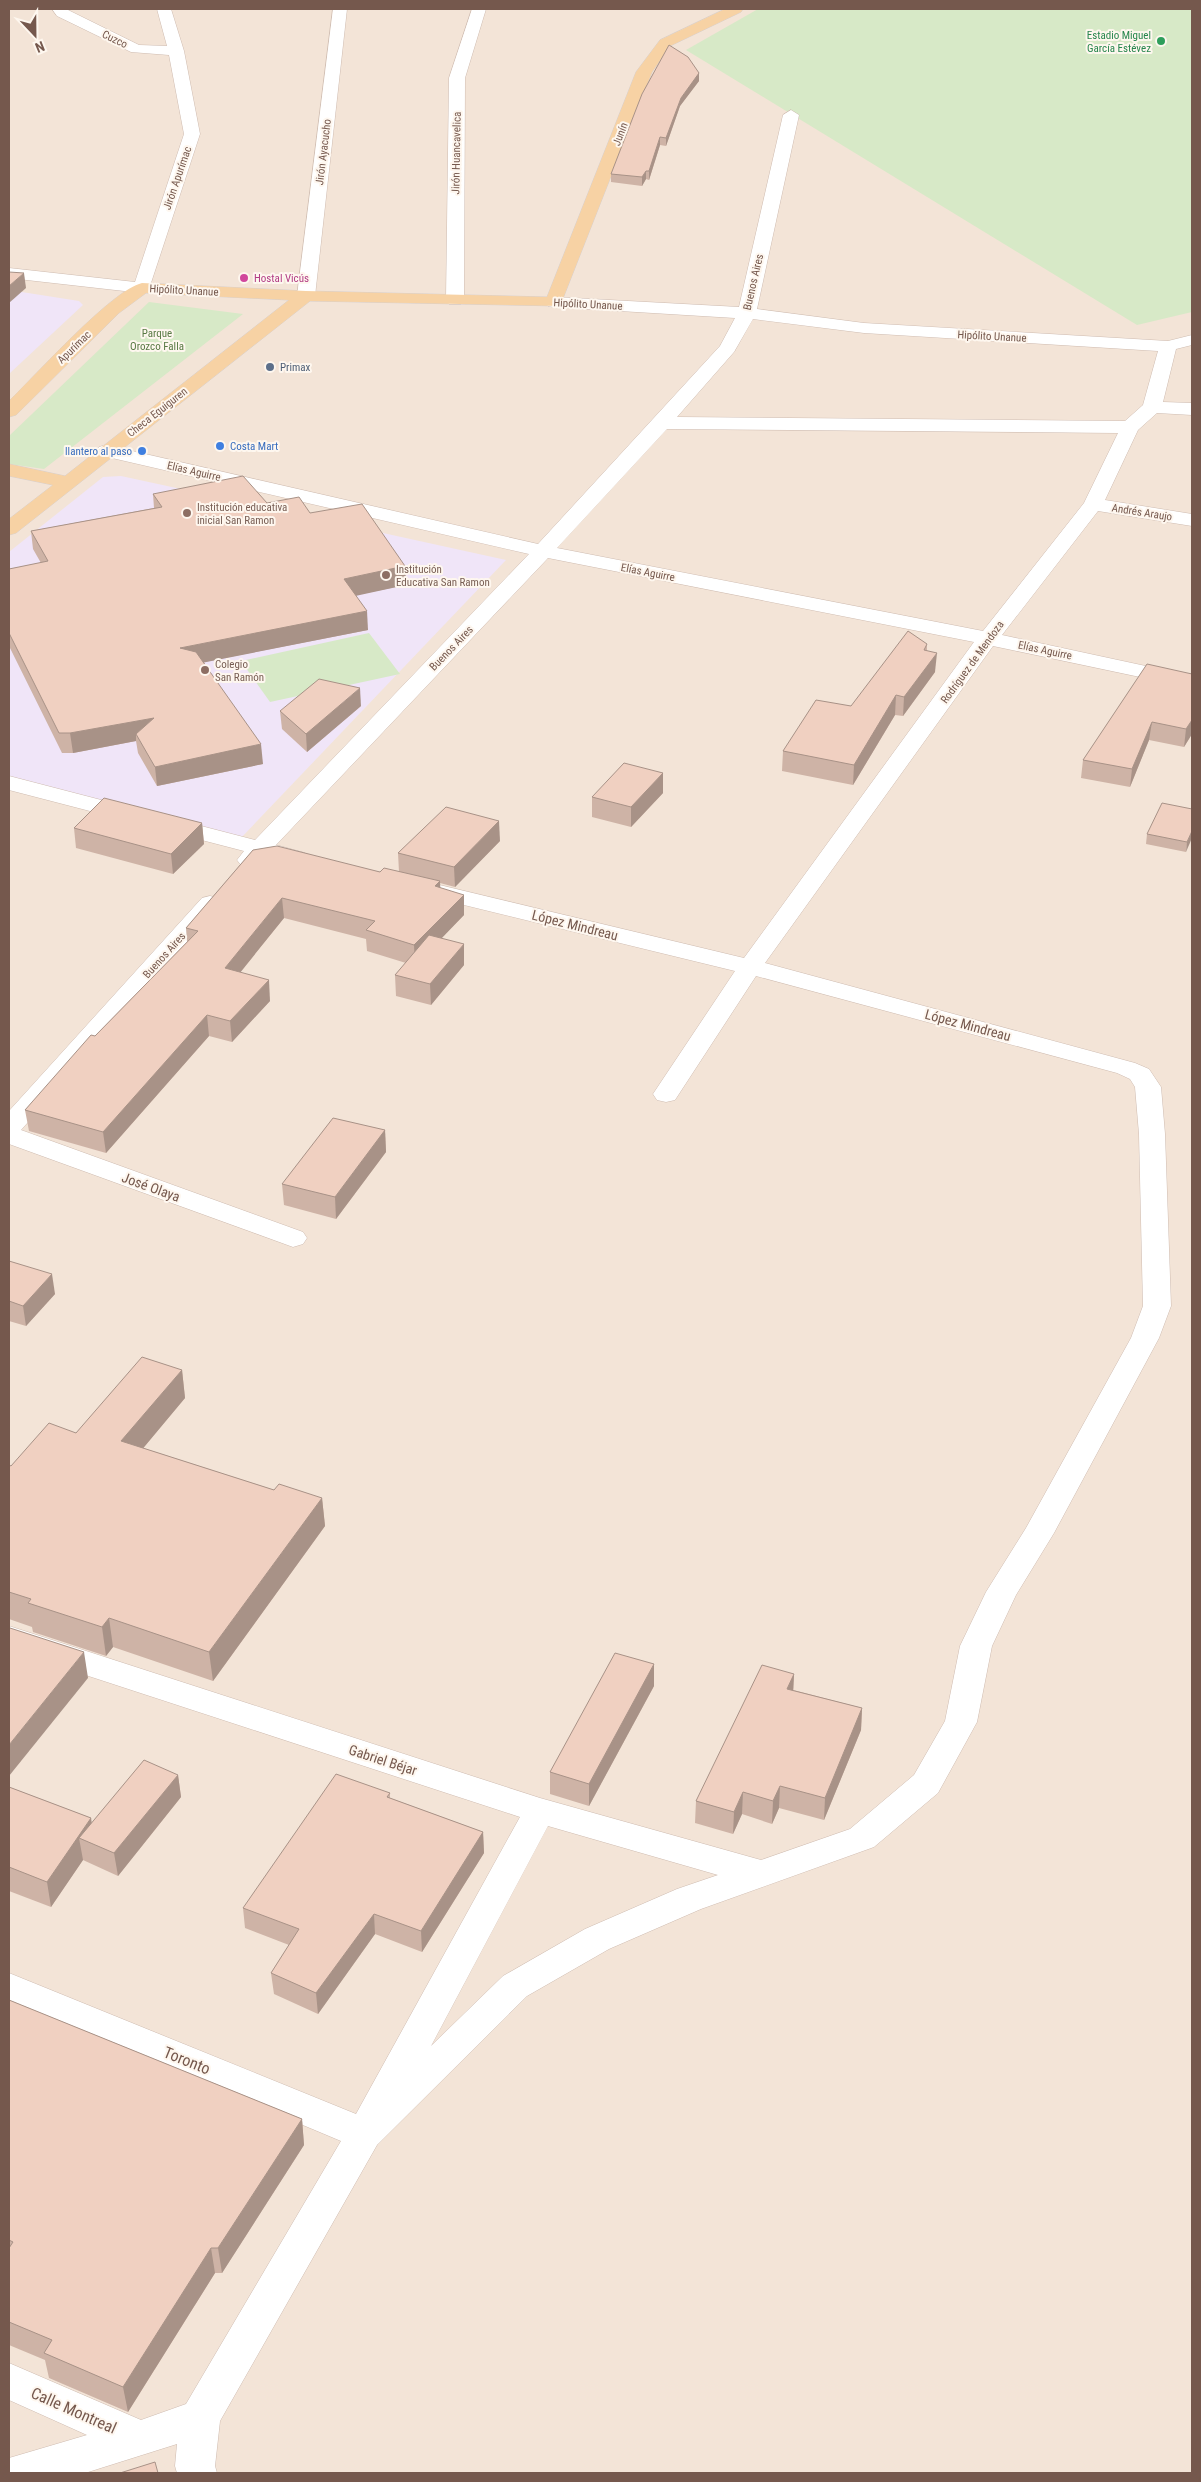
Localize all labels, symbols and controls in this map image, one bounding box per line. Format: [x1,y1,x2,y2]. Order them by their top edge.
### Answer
north arrow [10,10,60,60]
street label: Cuzco [100,28,130,51]
place label: Estadio Miguel García Estévez [1087,29,1151,55]
marker: Estadio Miguel García Estévez [1155,35,1167,47]
text: N [33,38,47,56]
street label: Jirón Huancavelica [449,112,464,194]
street label: Jirón Ayacucho [313,118,334,186]
street label: Junín [610,121,631,148]
street label: Jirón Apurímac [161,145,194,212]
street label: Buenos Aires [741,253,766,311]
marker: Hostal Vicús [238,272,250,284]
place label: Hostal Vicús [254,272,309,285]
street label: Hipólito Unanue [149,282,219,299]
street label: Hipólito Unanue [553,296,623,313]
park label: Parque Orozco Falla [130,327,184,353]
street label: Apurímac [55,328,94,367]
street label: Hipólito Unanue [957,328,1027,345]
marker: Primax [264,361,276,373]
place label: Primax [280,361,311,374]
street label: Checa Eguiguren [125,385,190,440]
marker: Costa Mart [214,440,226,452]
place label: Costa Mart [230,440,278,453]
place label: llantero al paso [65,445,132,458]
marker: llantero al paso [136,445,148,457]
street label: Elías Aguirre [166,459,222,484]
place label: Institución educativa inicial San Ramon [197,501,287,527]
street label: Andrés Araujo [1111,501,1174,524]
marker: Institución educativa inicial San Ramon [181,507,193,519]
street label: Elías Aguirre [620,561,676,584]
place label: Institución Educativa San Ramon [396,563,490,589]
marker: Institución Educativa San Ramon [380,569,392,581]
street label: Rodríguez de Mendoza [938,618,1007,706]
street label: Buenos Aires [427,623,476,673]
street label: Elías Aguirre [1017,638,1073,663]
place label: Colegio San Ramón [215,658,264,684]
marker: Colegio San Ramón [199,664,211,676]
street label: López Mindreau [530,907,620,943]
street label: Buenos Aires [140,930,188,981]
street label: López Mindreau [923,1006,1013,1044]
street label: José Olaya [120,1169,182,1205]
street label: Gabriel Béjar [347,1741,419,1779]
street label: Toronto [161,2043,213,2078]
street label: Calle Montreal [28,2383,119,2438]

